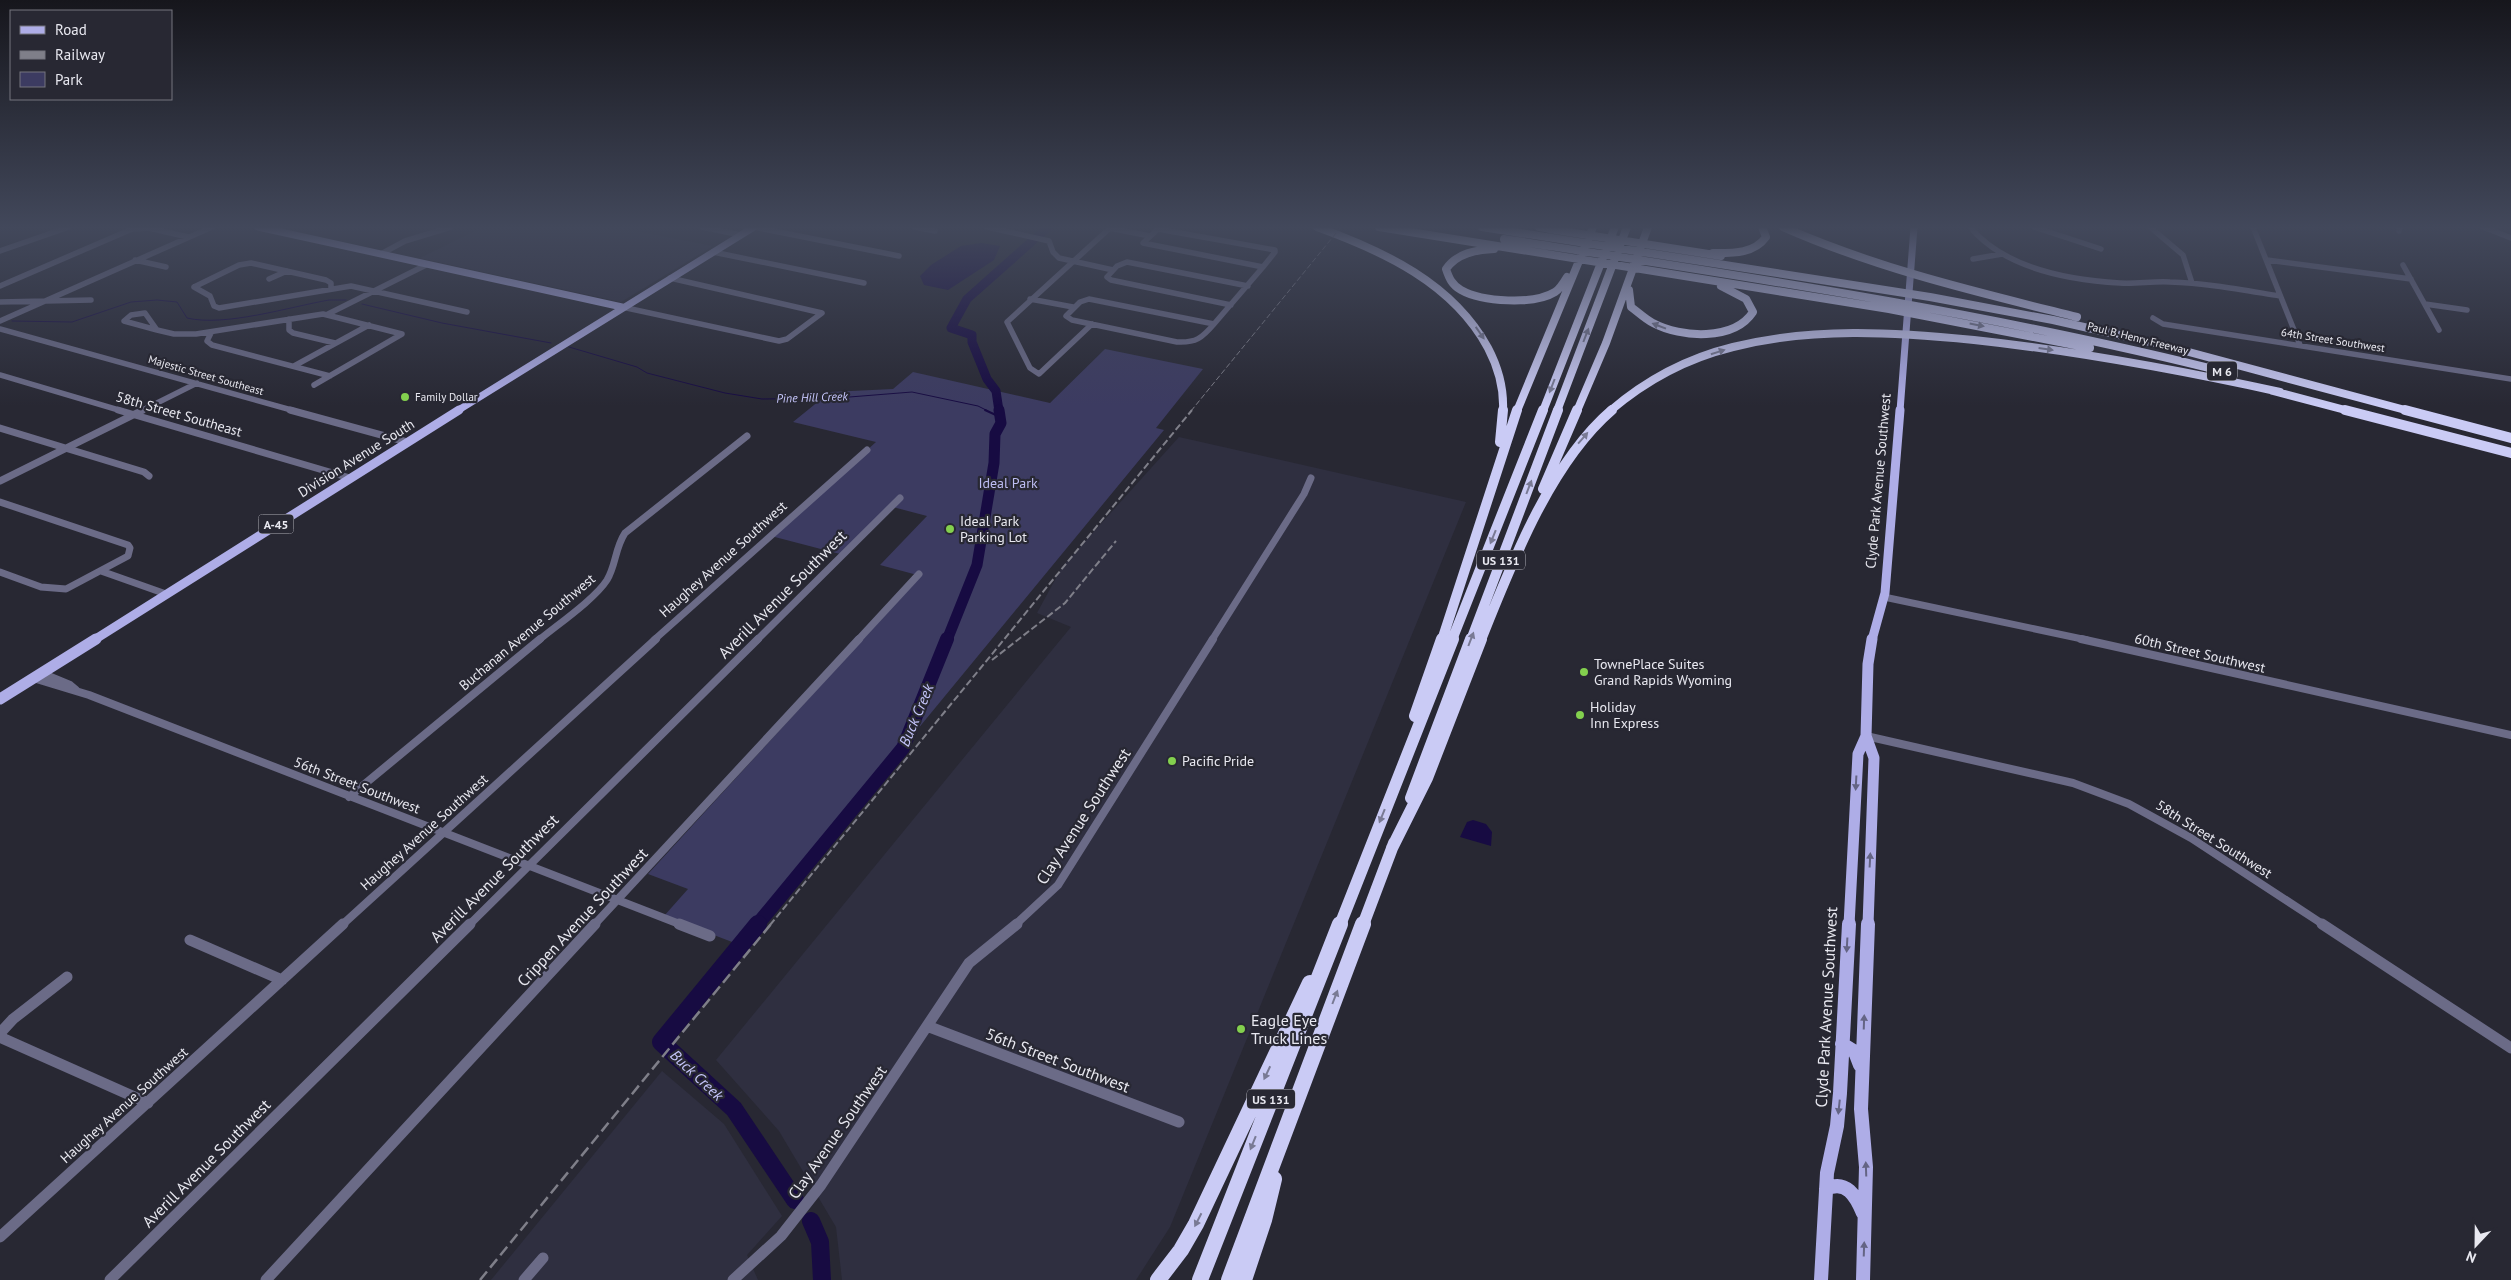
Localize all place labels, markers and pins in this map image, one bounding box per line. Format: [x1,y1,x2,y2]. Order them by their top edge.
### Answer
place label: Family Dollar [415,390,478,404]
marker: Family Dollar [399,391,411,403]
place label: Ideal Park Parking Lot [960,512,1027,546]
marker: Ideal Park Parking Lot [944,523,956,535]
place label: TownePlace Suites Grand Rapids Wyoming [1594,655,1732,689]
marker: TownePlace Suites Grand Rapids Wyoming [1578,666,1590,678]
place label: Holiday Inn Express [1590,698,1659,732]
marker: Holiday Inn Express [1574,709,1586,721]
place label: Pacific Pride [1182,752,1254,770]
marker: Pacific Pride [1166,755,1178,767]
place label: Eagle Eye Truck Lines [1251,1010,1327,1048]
marker: Eagle Eye Truck Lines [1235,1023,1247,1035]

